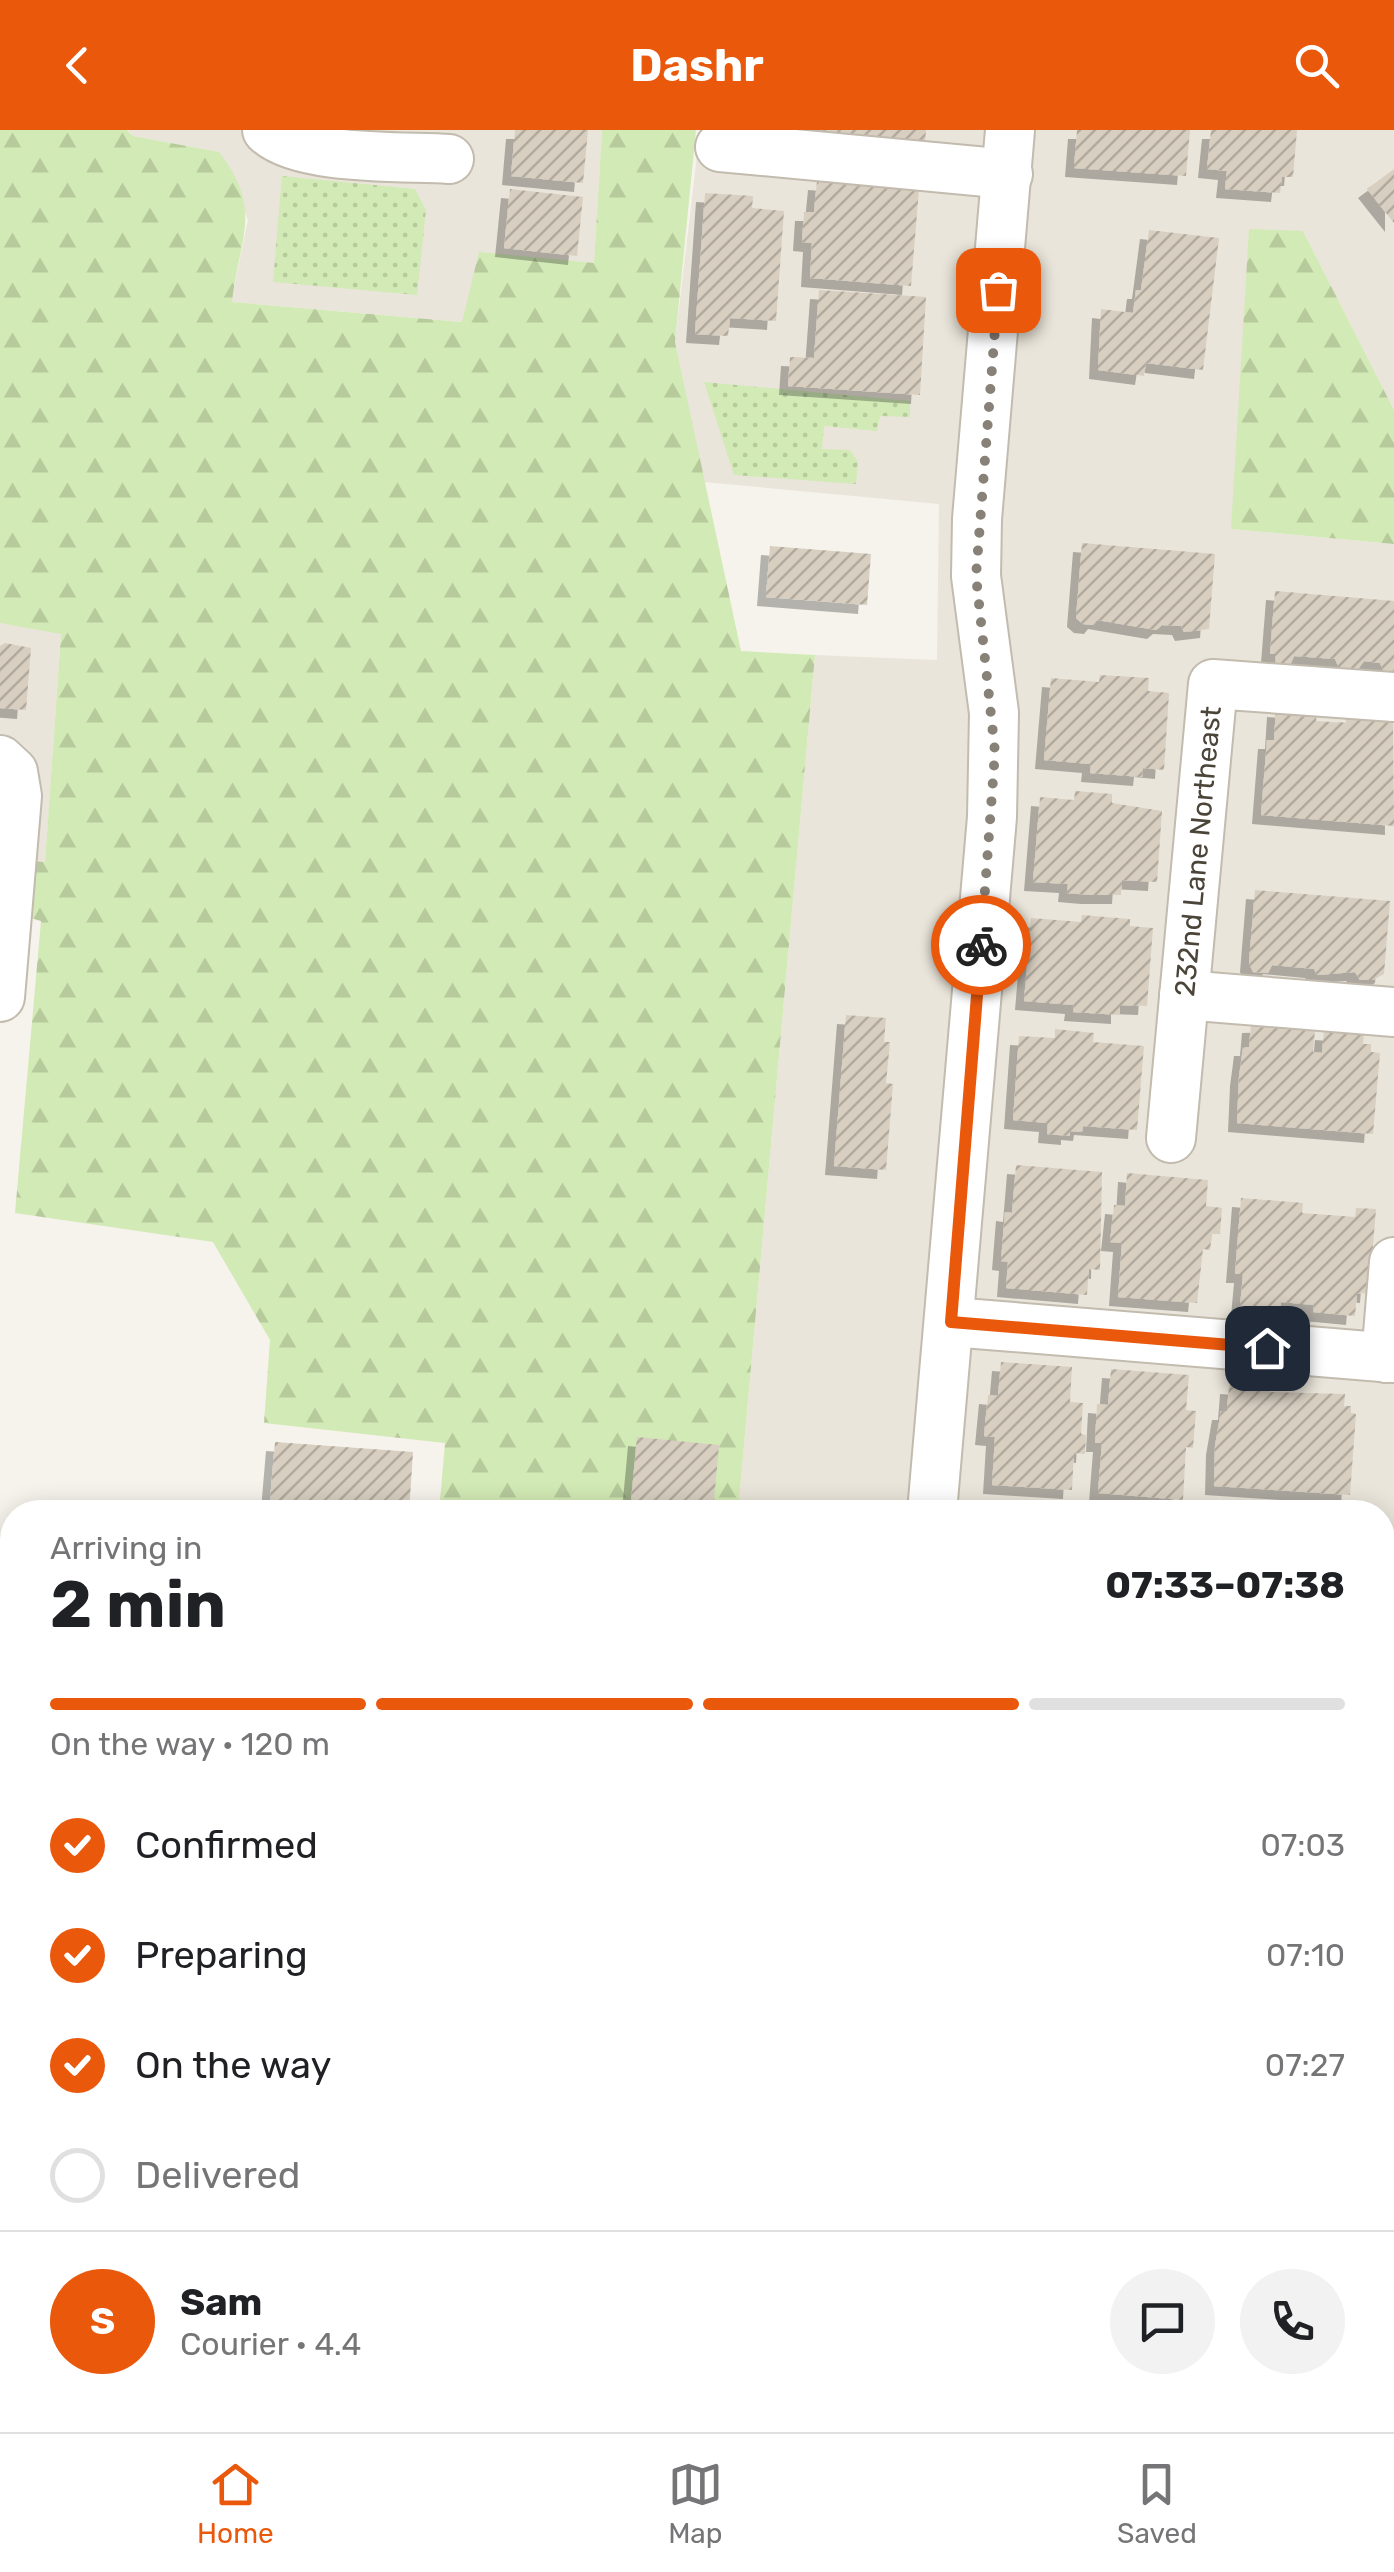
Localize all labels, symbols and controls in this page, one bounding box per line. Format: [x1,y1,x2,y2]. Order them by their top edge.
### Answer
icon: back [50,38,105,93]
icon: search [1289,38,1344,93]
text: Dashr [630,39,764,92]
pin [956,248,1041,333]
icon: bag [971,263,1026,318]
street label: 232nd Lane Northeast [1168,705,1228,998]
courier [931,895,1031,995]
icon: bike [954,918,1009,973]
pin [1225,1306,1310,1391]
icon: home [1240,1321,1295,1376]
text: Arriving in [50,1529,202,1567]
text: 07:33–07:38 [1105,1562,1345,1608]
text: 2 min [50,1566,226,1643]
text: On the way · 120 m [50,1725,330,1763]
icon: check [50,1818,105,1873]
text: Confirmed [135,1822,318,1868]
text: 07:03 [1261,1826,1345,1864]
icon: check [50,1928,105,1983]
text: Preparing [135,1932,308,1978]
text: 07:10 [1266,1936,1345,1974]
icon: check [50,2038,105,2093]
text: On the way [135,2042,331,2088]
text: 07:27 [1265,2046,1345,2084]
text: Delivered [135,2152,300,2198]
button: chat [1110,2269,1215,2374]
button: phone [1240,2269,1345,2374]
text: Sam [180,2279,262,2325]
text: S [90,2298,115,2344]
text: Courier · 4.4 [180,2325,361,2363]
tab: Home [197,2457,274,2550]
tab: Map [668,2457,723,2550]
tab: Saved [1117,2457,1197,2550]

